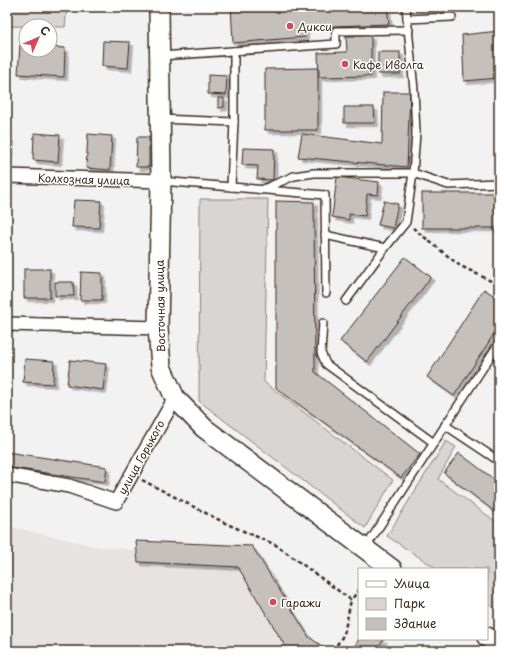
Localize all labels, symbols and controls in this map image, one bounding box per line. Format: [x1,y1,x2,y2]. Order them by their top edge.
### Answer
north arrow [18,18,58,58]
place label: Дикси [297,18,332,35]
marker: Дикси [285,21,295,31]
text: С [36,22,54,40]
place label: Кафе Иволга [353,56,424,73]
marker: Кафе Иволга [340,59,350,69]
street label: Колхозная улица [37,169,131,189]
street label: Восточная улица [151,259,169,353]
street label: улица Горького [113,417,169,497]
legend [358,568,488,640]
text: Улица [394,574,430,592]
place label: Гаражи [281,594,321,611]
text: Парк [394,594,426,612]
marker: Гаражи [268,597,278,607]
text: Здание [394,614,436,632]

